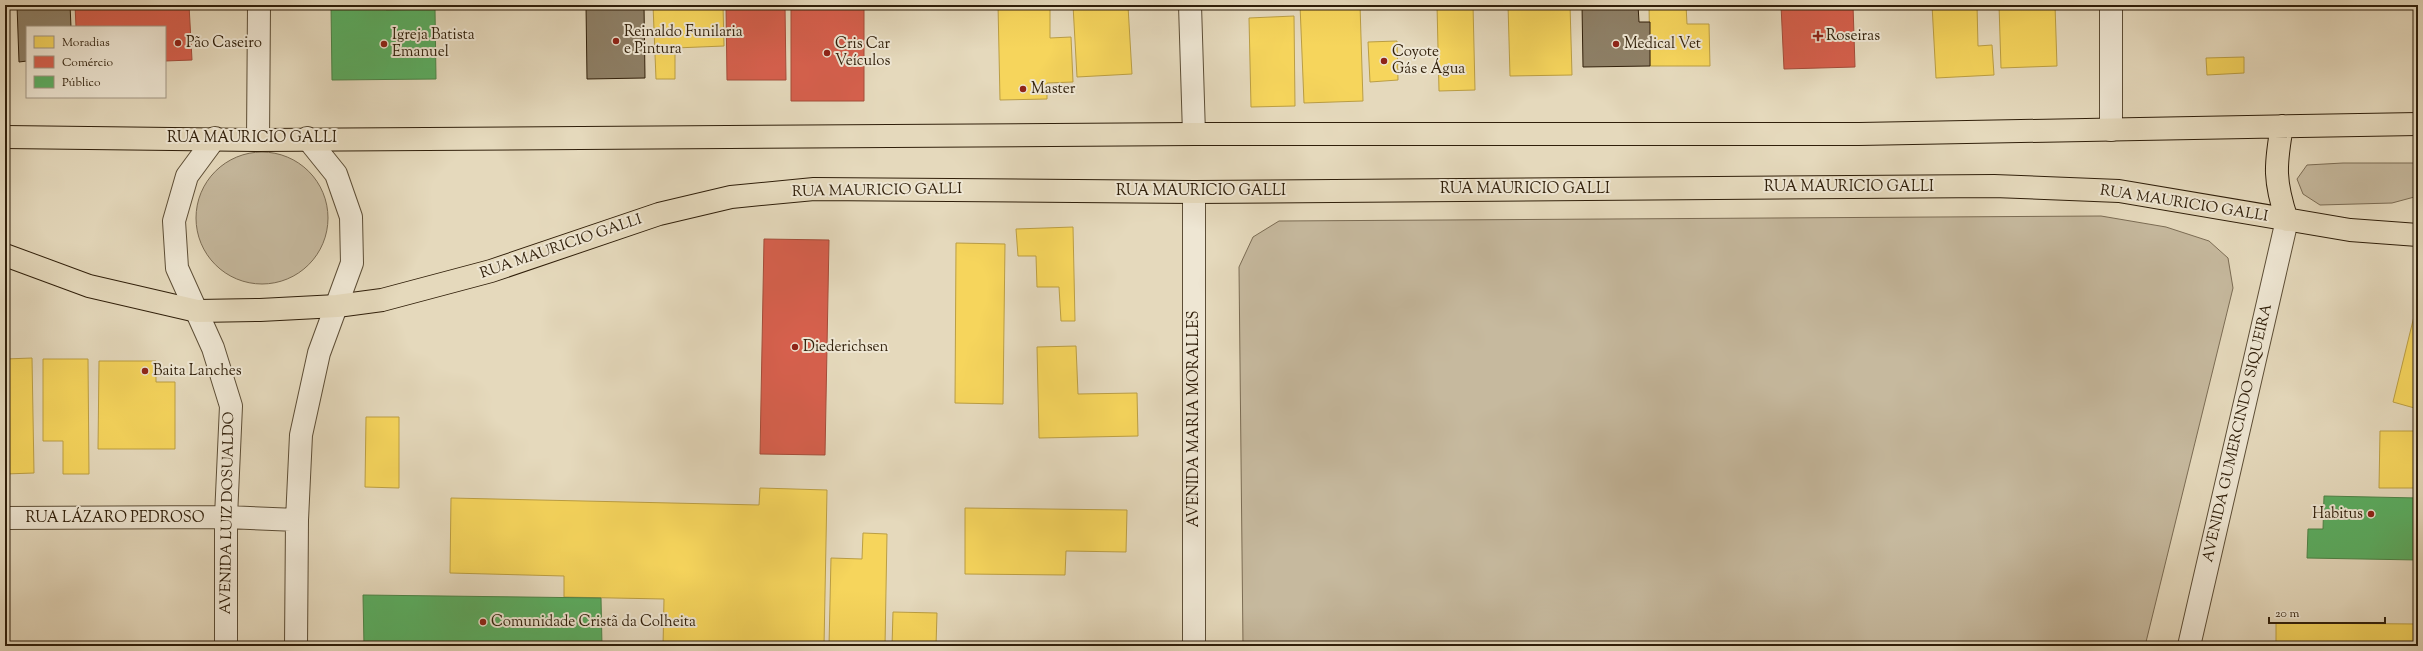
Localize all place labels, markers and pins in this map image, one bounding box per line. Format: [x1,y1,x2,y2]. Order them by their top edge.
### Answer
place label: Reinaldo Funilaria e Pintura [624,22,743,60]
place label: Igreja Batista Emanuel [392,25,475,63]
place label: Roseiras [1826,26,1880,47]
marker: Roseiras [1813,31,1823,41]
place label: Pão Caseiro [186,33,262,54]
place label: Cris Car Veículos [835,34,890,72]
place label: Medical Vet [1624,34,1701,55]
marker: Reinaldo Funilaria e Pintura [611,36,621,46]
marker: Pão Caseiro [173,38,183,48]
marker: Igreja Batista Emanuel [379,39,389,49]
marker: Medical Vet [1611,39,1621,49]
place label: Coyote Gás e Água [1392,42,1465,80]
marker: Cris Car Veículos [822,48,832,58]
marker: Coyote Gás e Água [1379,56,1389,66]
place label: Master [1031,79,1076,100]
marker: Master [1018,84,1028,94]
place label: Diederichsen [803,337,889,358]
marker: Diederichsen [790,342,800,352]
place label: Baita Lanches [153,361,242,382]
marker: Baita Lanches [140,366,150,376]
place label: Habitus [2312,504,2363,525]
marker: Habitus [2366,509,2376,519]
place label: Comunidade Cristã da Colheita [491,612,696,633]
marker: Comunidade Cristã da Colheita [478,617,488,627]

